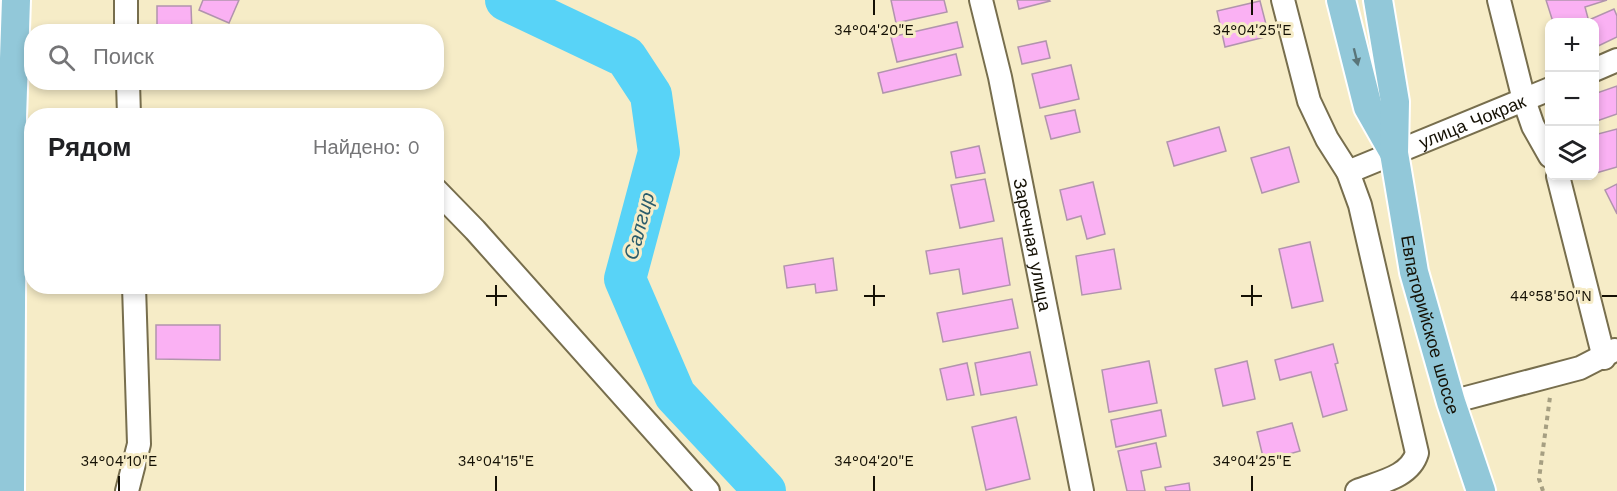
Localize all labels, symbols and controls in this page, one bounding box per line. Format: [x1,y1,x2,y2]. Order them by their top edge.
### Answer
map controls [1545,18,1599,180]
button: + [1545,18,1599,72]
text: 34°04'20"E [834,21,914,39]
text: 34°04'25"E [1212,21,1292,39]
search box [24,24,444,90]
icon: search [45,41,78,74]
text: Поиск [93,44,154,69]
one-way arrow [1351,48,1361,66]
button: − [1545,72,1599,126]
street label: улица Чокрак [1415,90,1529,152]
button: layers [1545,126,1599,180]
text: Рядом [48,132,131,162]
text: Найдено: 0 [313,135,420,159]
street label: Заречная улица [1010,176,1057,314]
water label: Салгир [618,190,660,262]
street label: Евпаторийское шоссе [1397,233,1465,417]
text: 44°58'50"N [1510,287,1592,305]
text: 34°04'10"E [81,452,157,470]
text: 34°04'15"E [458,452,534,470]
text: 34°04'20"E [834,452,914,470]
text: 34°04'25"E [1212,452,1292,470]

